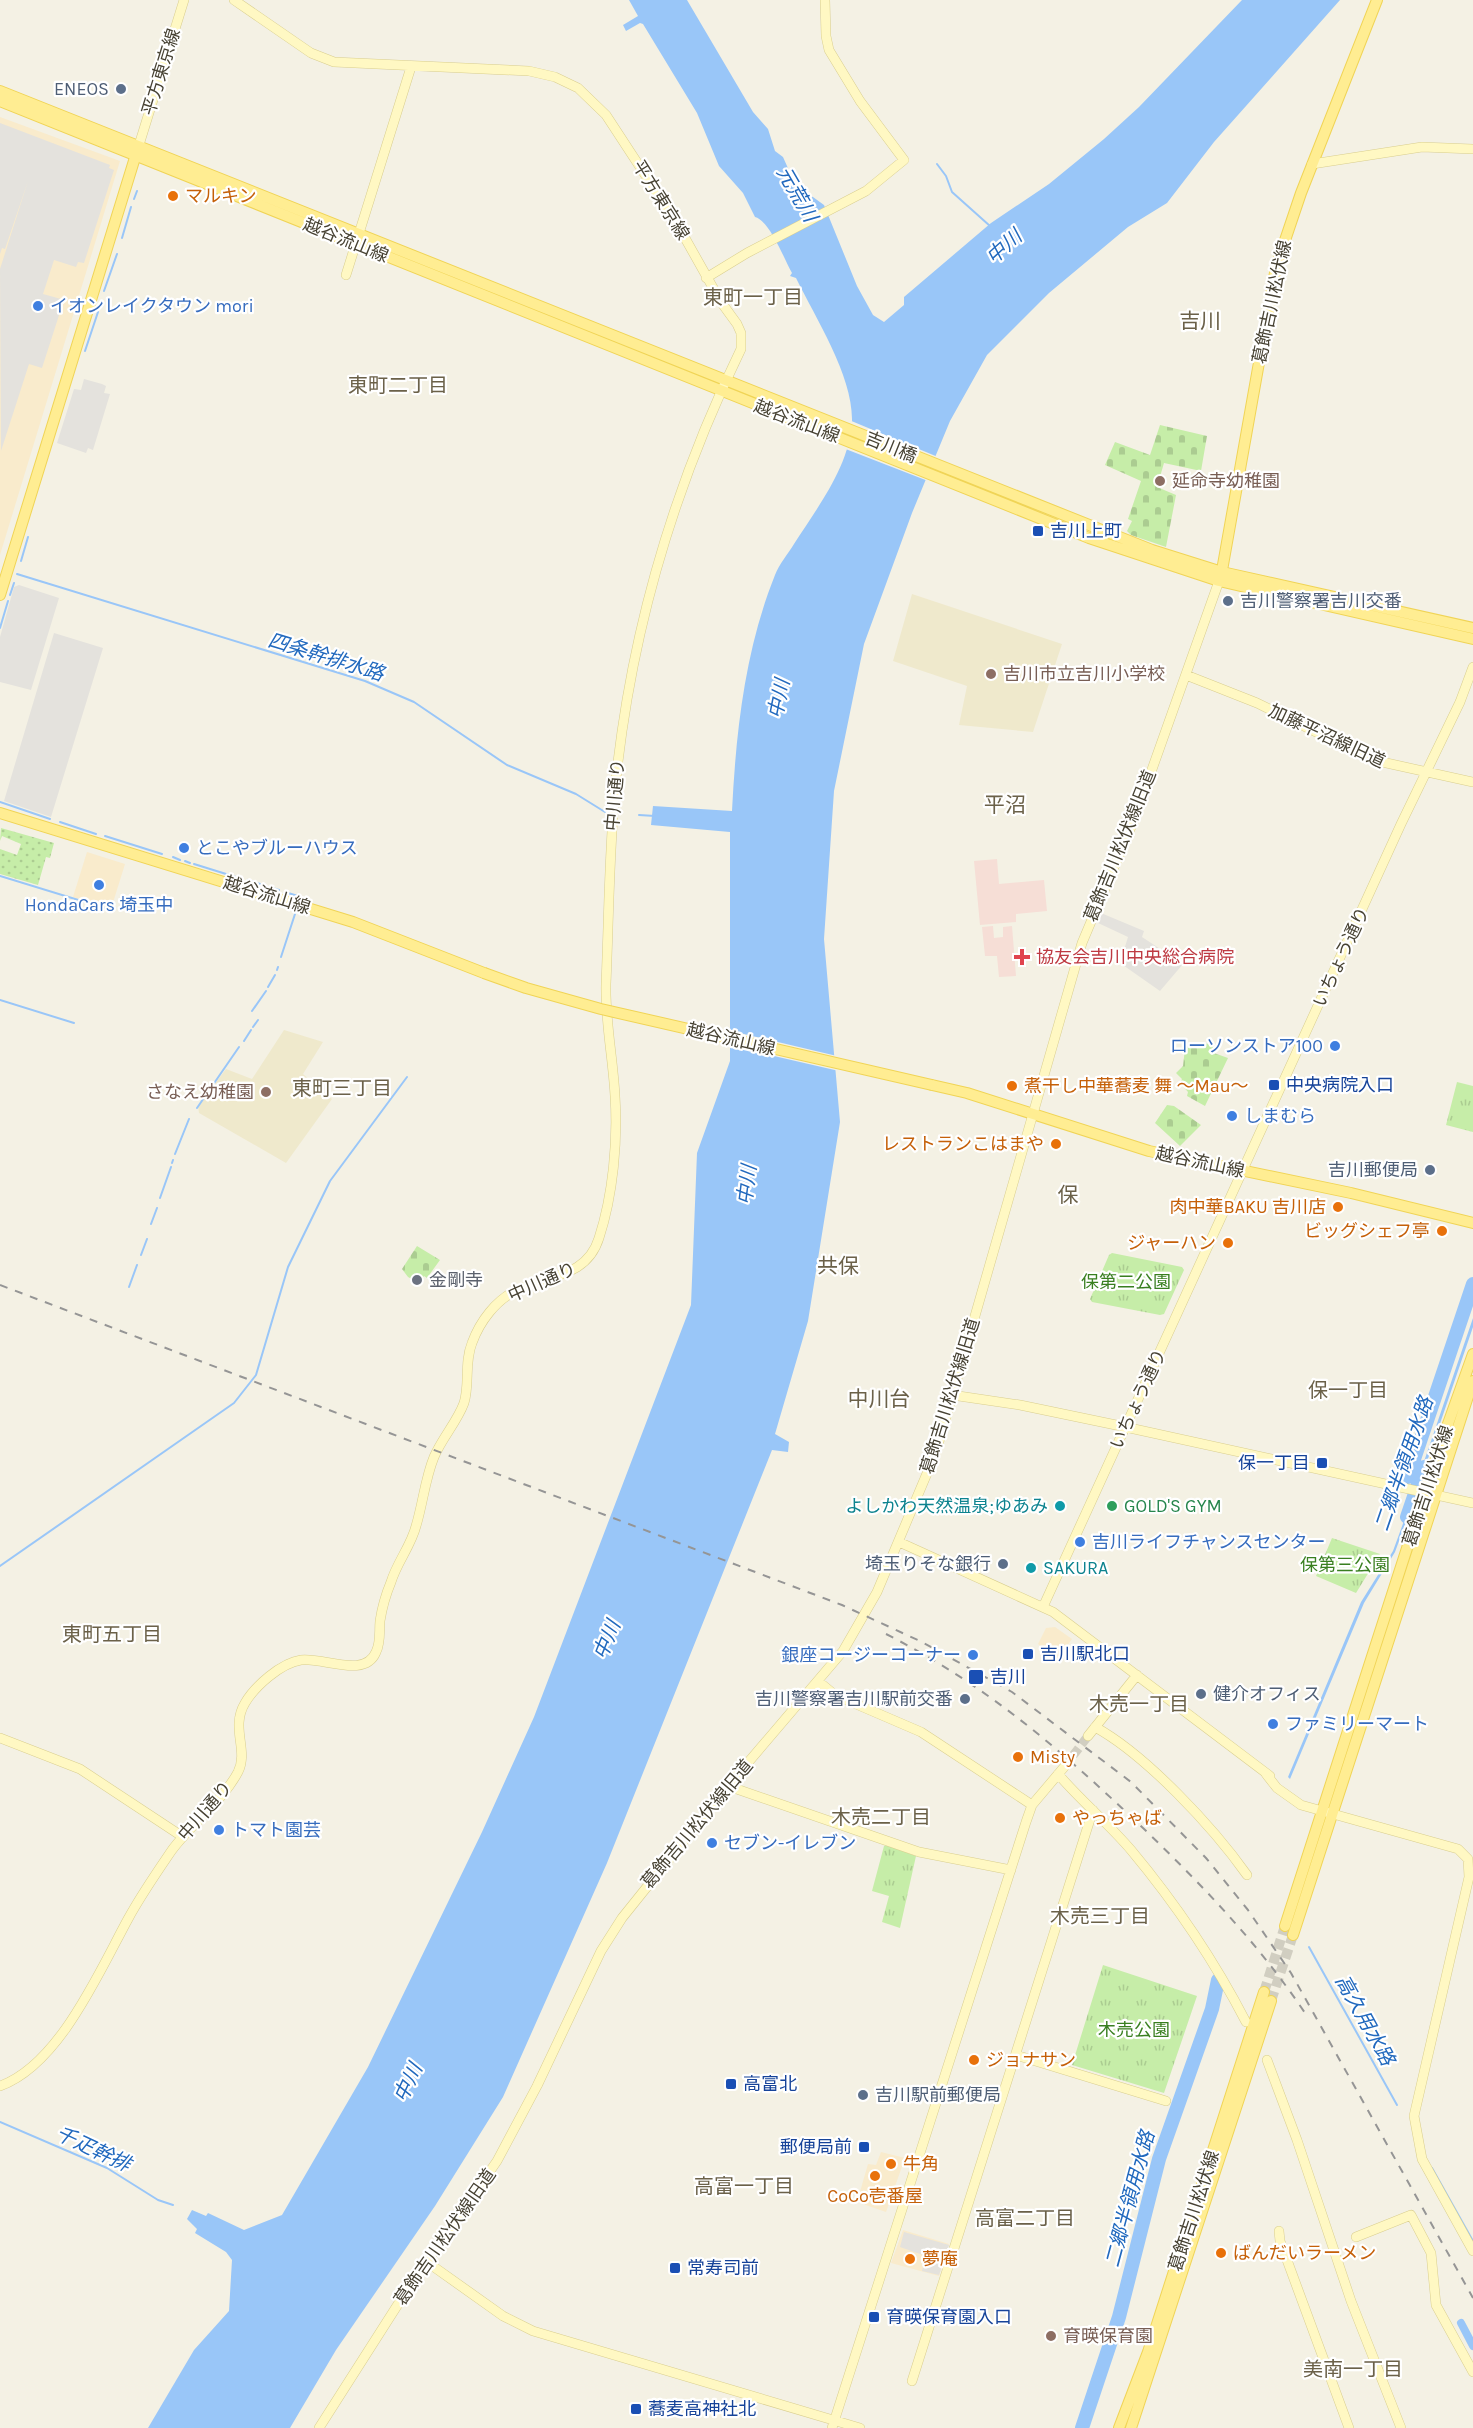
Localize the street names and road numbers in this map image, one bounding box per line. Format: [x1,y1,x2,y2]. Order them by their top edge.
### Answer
street label: 平方東京線 [137,26,185,118]
street label: 平方東京線 [628,156,694,244]
street label: 越谷流山線 [300,213,392,267]
street label: 葛飾吉川松伏線 [1248,238,1296,366]
street label: 越谷流山線 [751,395,843,447]
street label: 吉川橋 [862,427,920,467]
street label: 加藤平沼線旧道 [1265,699,1389,773]
street label: 中川通り [601,758,629,832]
street label: 葛飾吉川松伏線旧道 [1079,767,1161,925]
street label: 越谷流山線 [221,871,313,919]
street label: いちょう通り [1308,903,1374,1011]
street label: 越谷流山線 [685,1018,777,1060]
street label: 越谷流山線 [1154,1142,1246,1182]
street label: 中川通り [505,1257,579,1307]
street label: 葛飾吉川松伏線旧道 [916,1315,984,1477]
street label: いちょう通り [1105,1345,1171,1453]
street label: 葛飾吉川松伏線 [1398,1423,1458,1549]
street label: 葛飾吉川松伏線旧道 [637,1755,757,1893]
street label: 中川通り [173,1777,237,1845]
street label: 葛飾吉川松伏線 [1164,2148,1224,2274]
street label: 葛飾吉川松伏線旧道 [390,2164,500,2310]

